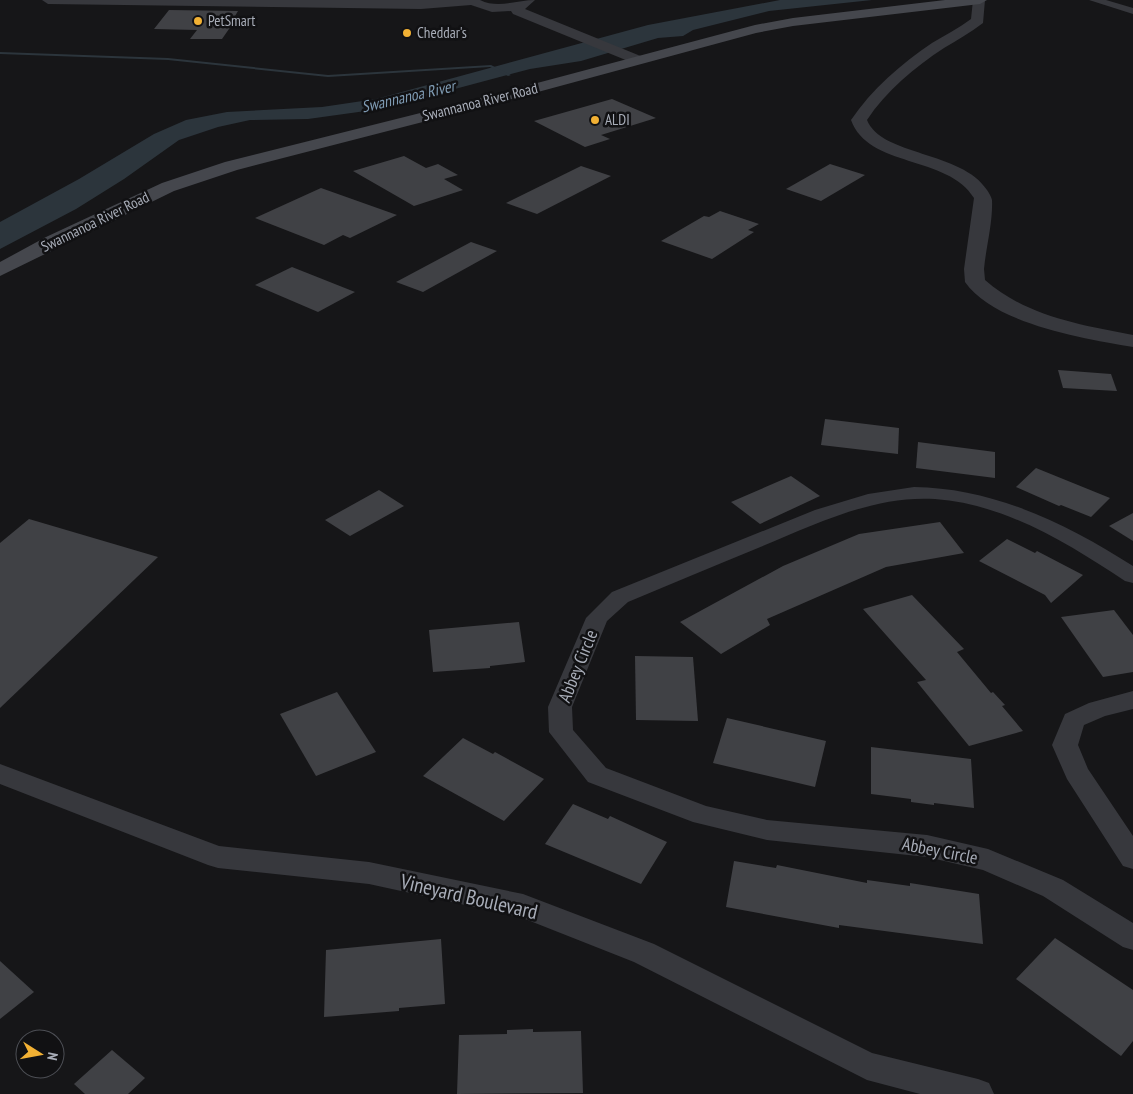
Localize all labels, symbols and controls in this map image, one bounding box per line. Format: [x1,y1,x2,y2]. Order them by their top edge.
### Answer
place label: PetSmart [208,11,255,30]
marker: PetSmart [192,15,204,27]
place label: Cheddar's [417,23,467,42]
marker: Cheddar's [401,27,413,39]
water label: Swannanoa River [359,75,459,116]
street label: Swannanoa River Road [420,78,539,125]
place label: ALDI [605,110,630,129]
marker: ALDI [589,114,601,126]
street label: Swannanoa River Road [38,187,152,256]
street label: Abbey Circle [553,626,603,706]
street label: Abbey Circle [900,832,980,869]
street label: Vineyard Boulevard [397,867,540,925]
north arrow [15,1029,65,1079]
text: N [43,1051,62,1062]

